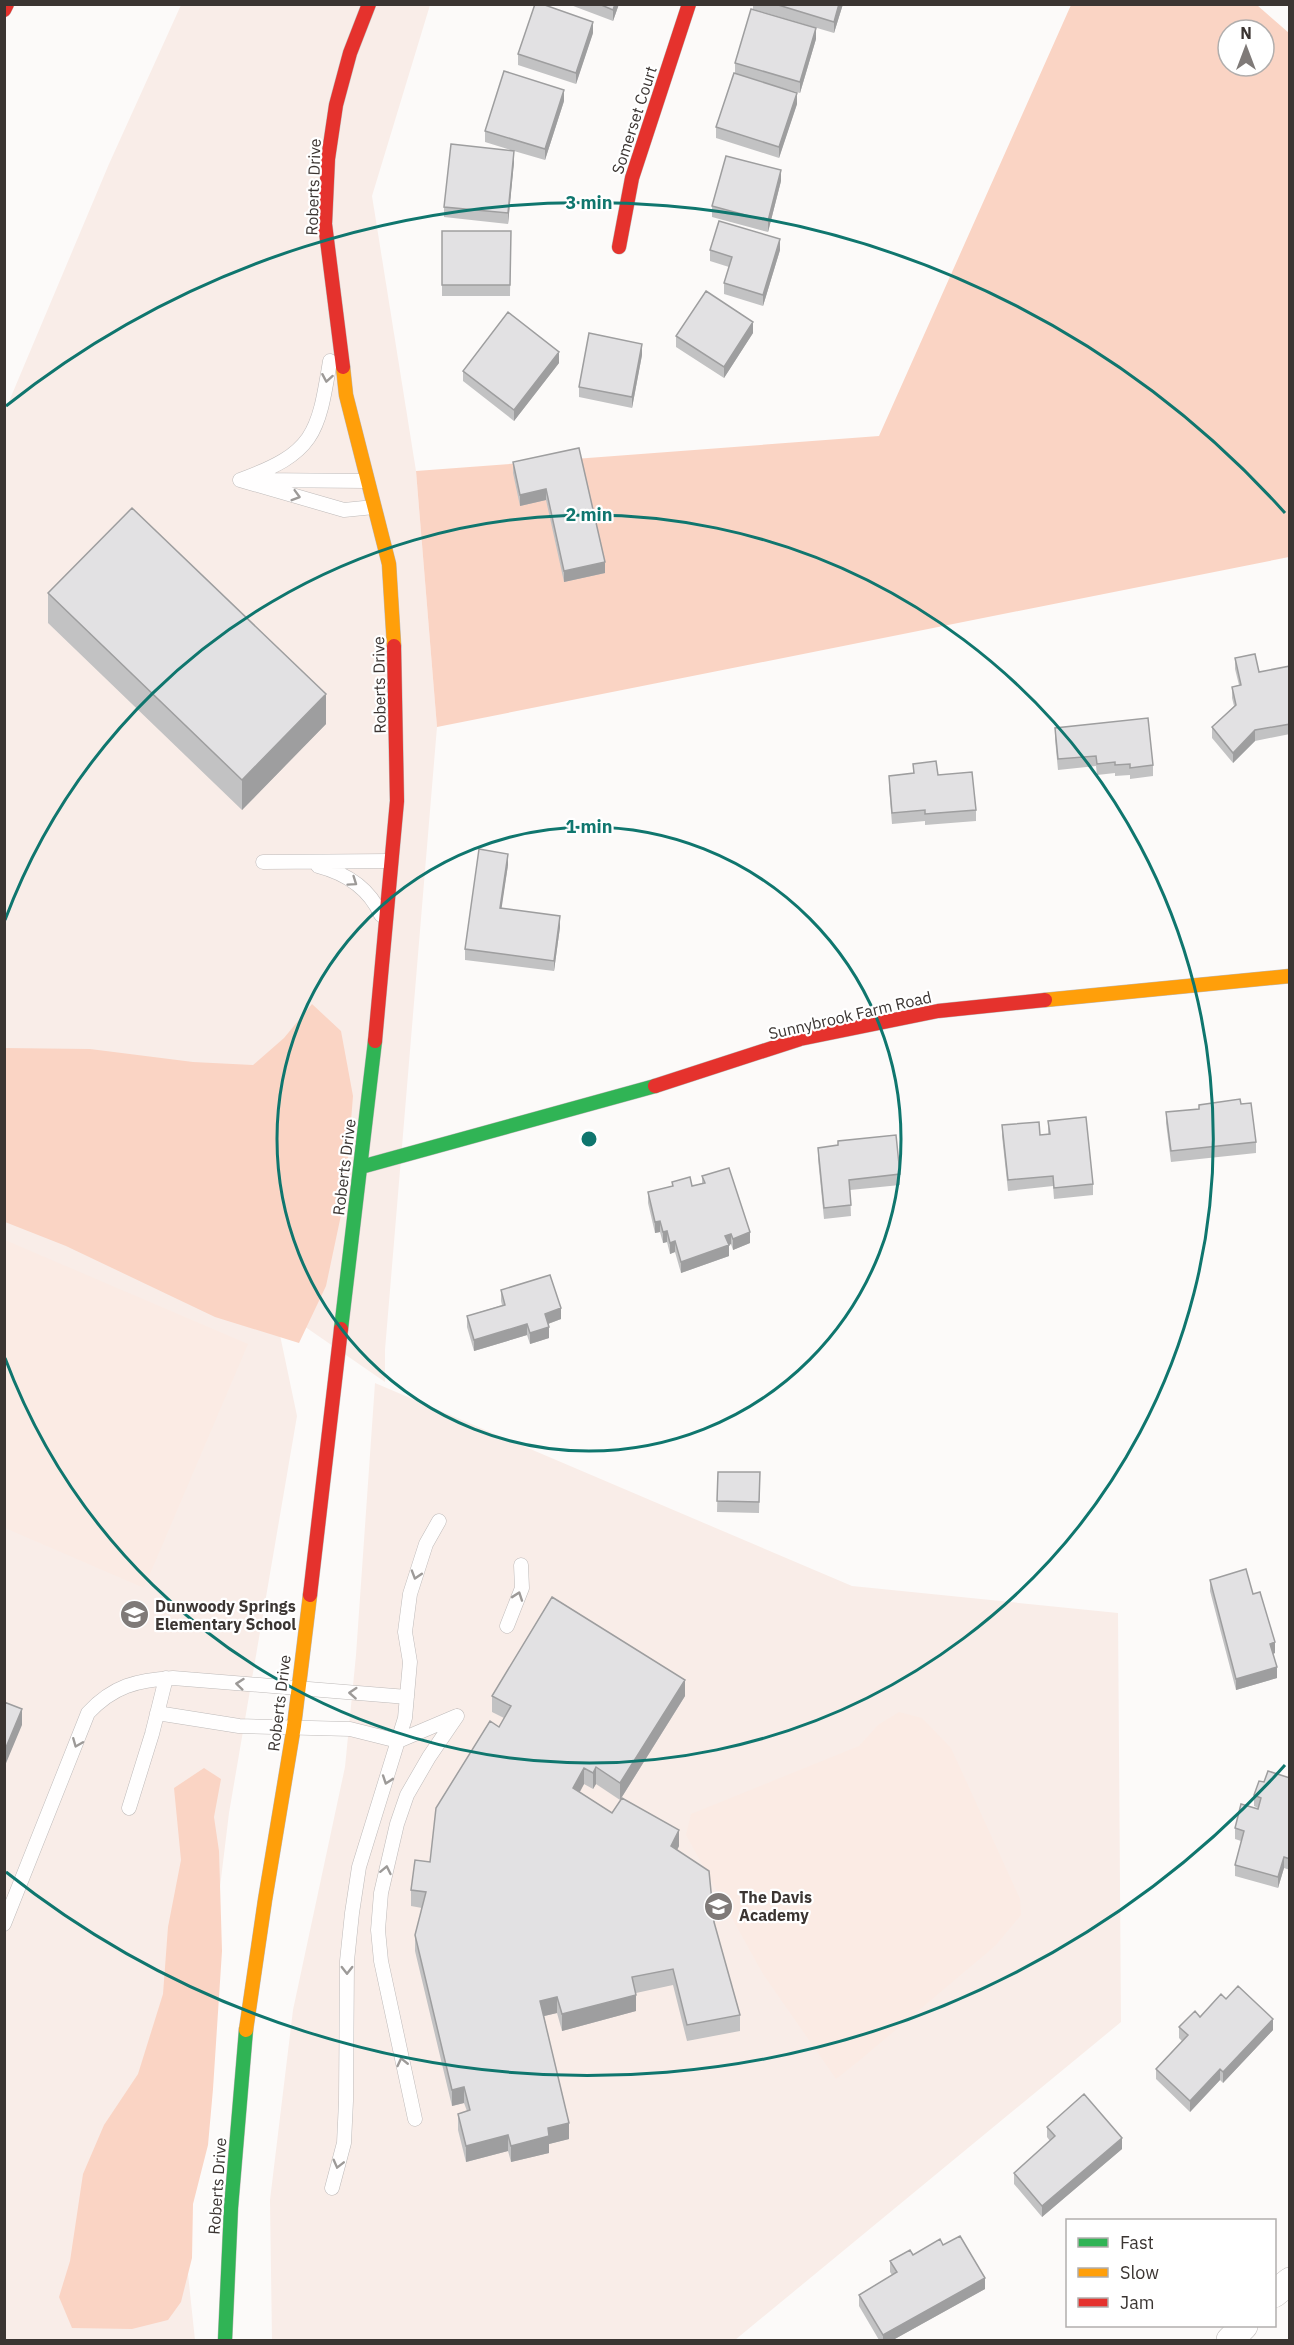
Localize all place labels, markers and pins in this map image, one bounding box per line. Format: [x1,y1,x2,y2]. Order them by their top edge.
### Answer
centre of rings [579,1129,599,1149]
place label: Dunwoody Springs Elementary School [155,1596,296,1634]
school or university icon: Dunwoody Springs Elementary School [118,1599,150,1631]
place label: The Davis Academy [739,1887,812,1925]
school or university icon: The Davis Academy [702,1890,734,1922]

